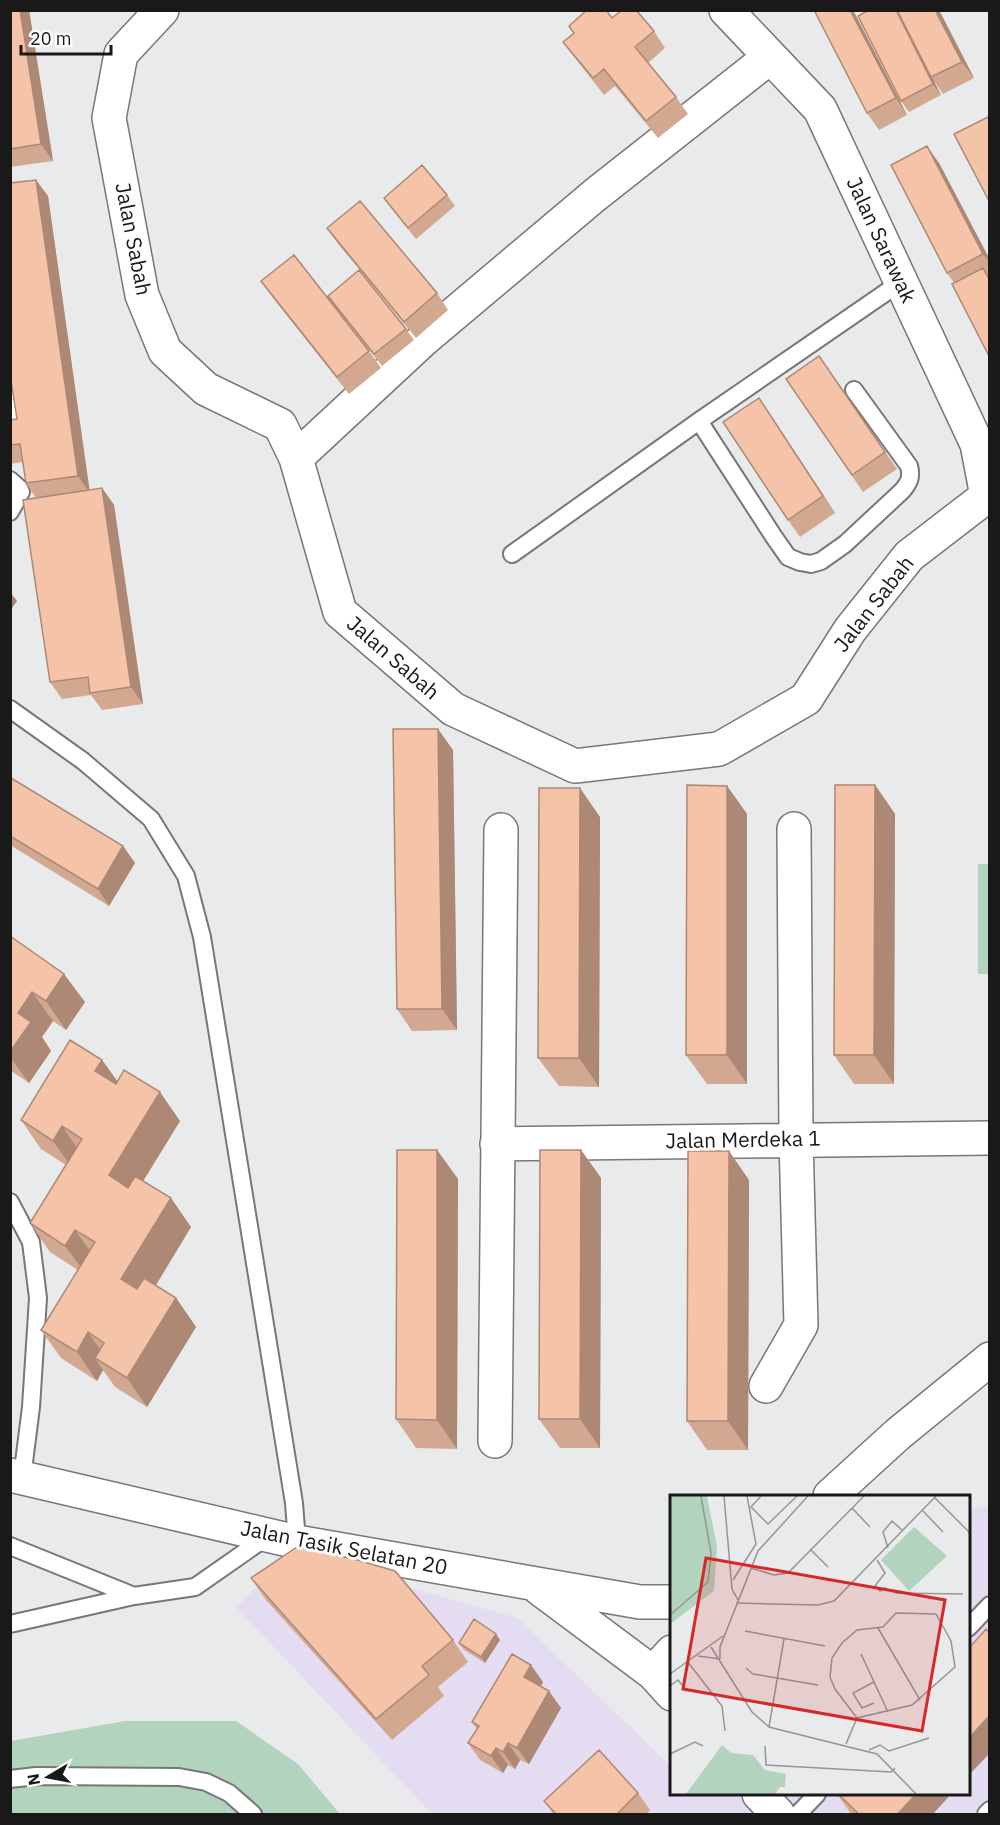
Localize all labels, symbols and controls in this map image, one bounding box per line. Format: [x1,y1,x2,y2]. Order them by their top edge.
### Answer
scale bar [21,18,111,56]
text: 20 m [30,27,72,50]
street label: Jalan Sarawak [840,172,923,307]
street label: Jalan Sabah [109,180,159,298]
street label: Jalan Sabah [827,550,919,657]
street label: Jalan Sabah [341,609,446,705]
street label: Jalan Merdeka 1 [665,1124,821,1154]
inset map [670,1495,970,1795]
street label: Jalan Tasik Selatan 20 [238,1513,450,1581]
north arrow [18,1747,78,1807]
text: N [22,1772,44,1787]

